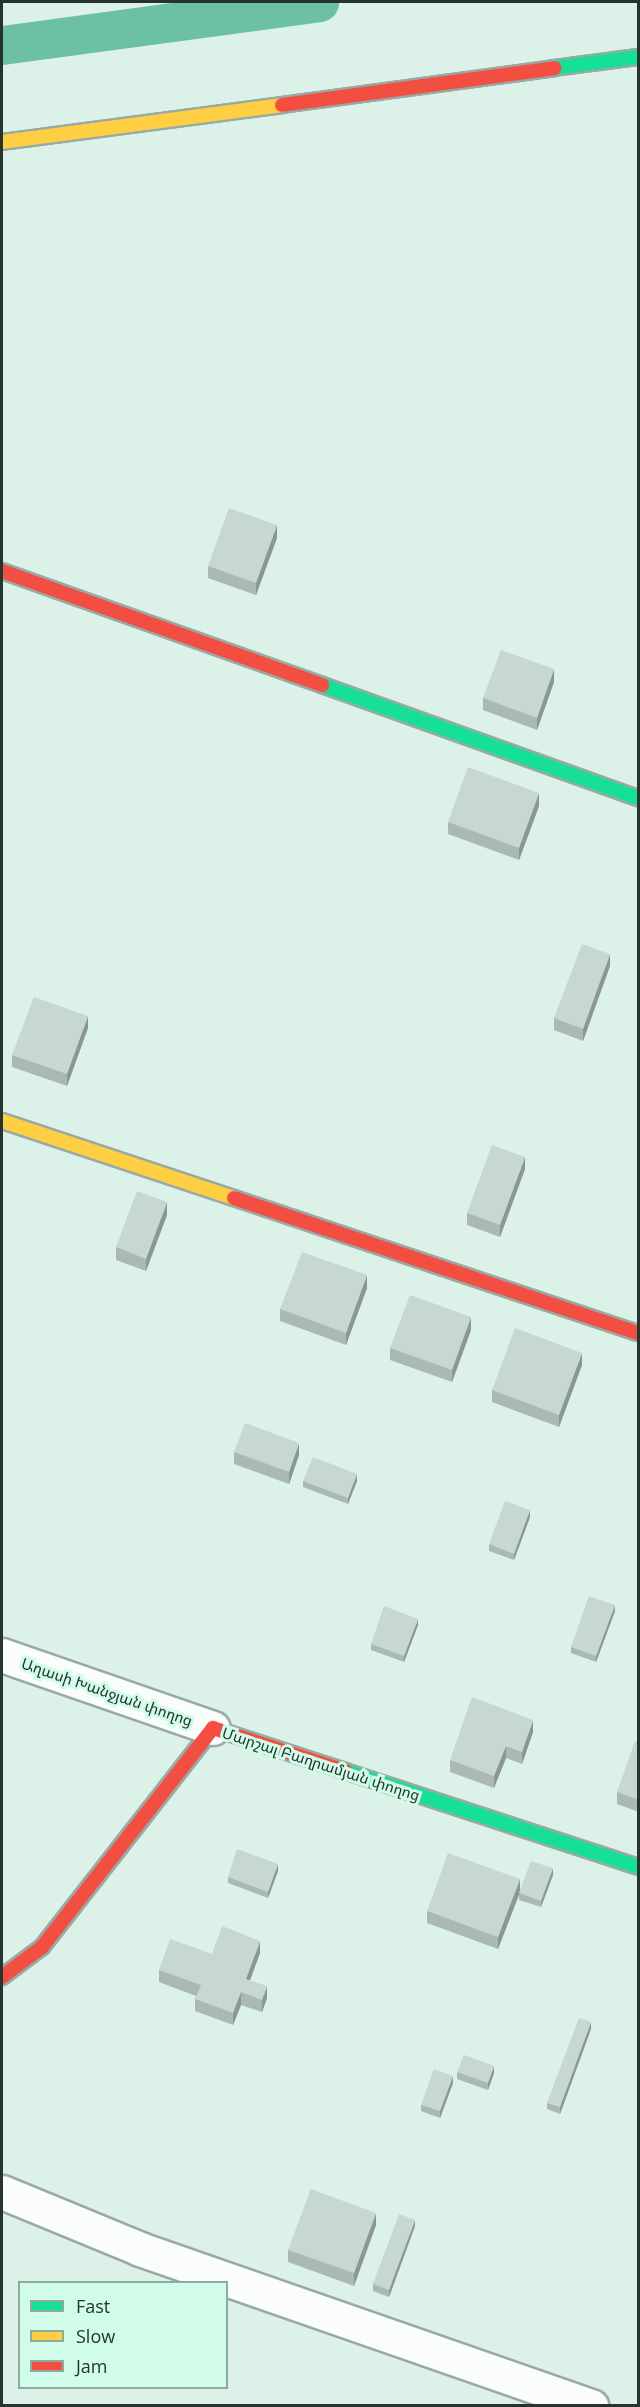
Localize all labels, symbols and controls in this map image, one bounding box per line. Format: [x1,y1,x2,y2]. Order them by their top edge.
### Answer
street label: Աղասի Խանջյան փողոց [19,1654,195,1730]
street label: Մարշալ Բաղրամյան փողոց [220,1723,422,1805]
legend [18,2281,228,2389]
text: Fast [76,2294,110,2318]
text: Slow [76,2324,115,2348]
text: Jam [76,2354,108,2378]

